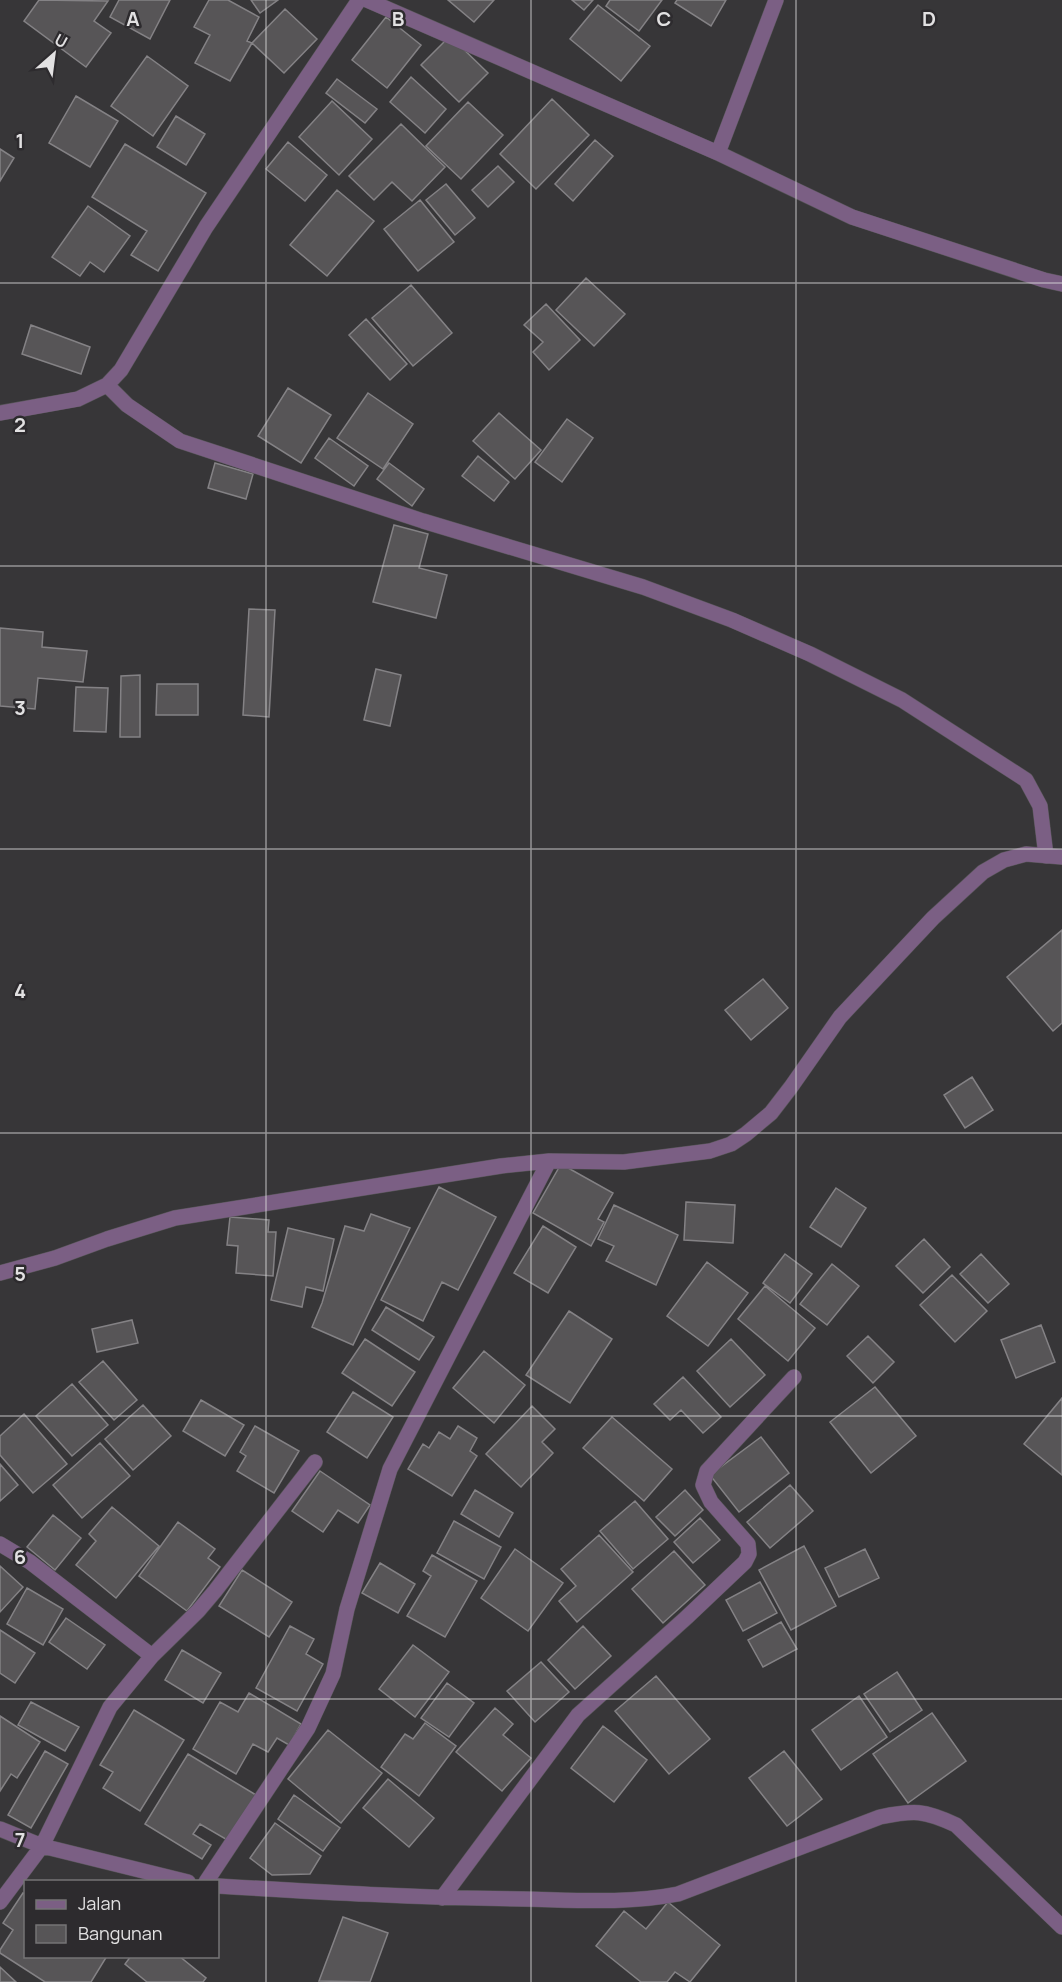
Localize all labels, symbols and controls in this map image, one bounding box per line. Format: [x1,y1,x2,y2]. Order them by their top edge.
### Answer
text: A [126,5,140,32]
text: B [392,5,405,32]
text: C [657,5,671,32]
text: D [922,5,936,32]
north arrow [24,24,84,84]
text: U [51,28,71,53]
text: 1 [16,127,24,154]
text: 2 [14,411,26,438]
text: 3 [14,694,26,721]
text: 4 [14,977,26,1004]
text: 5 [14,1260,26,1287]
text: 6 [14,1543,26,1570]
text: 7 [15,1826,25,1853]
legend [24,1880,219,1958]
text: Jalan [78,1891,121,1915]
text: Bangunan [78,1921,162,1945]

